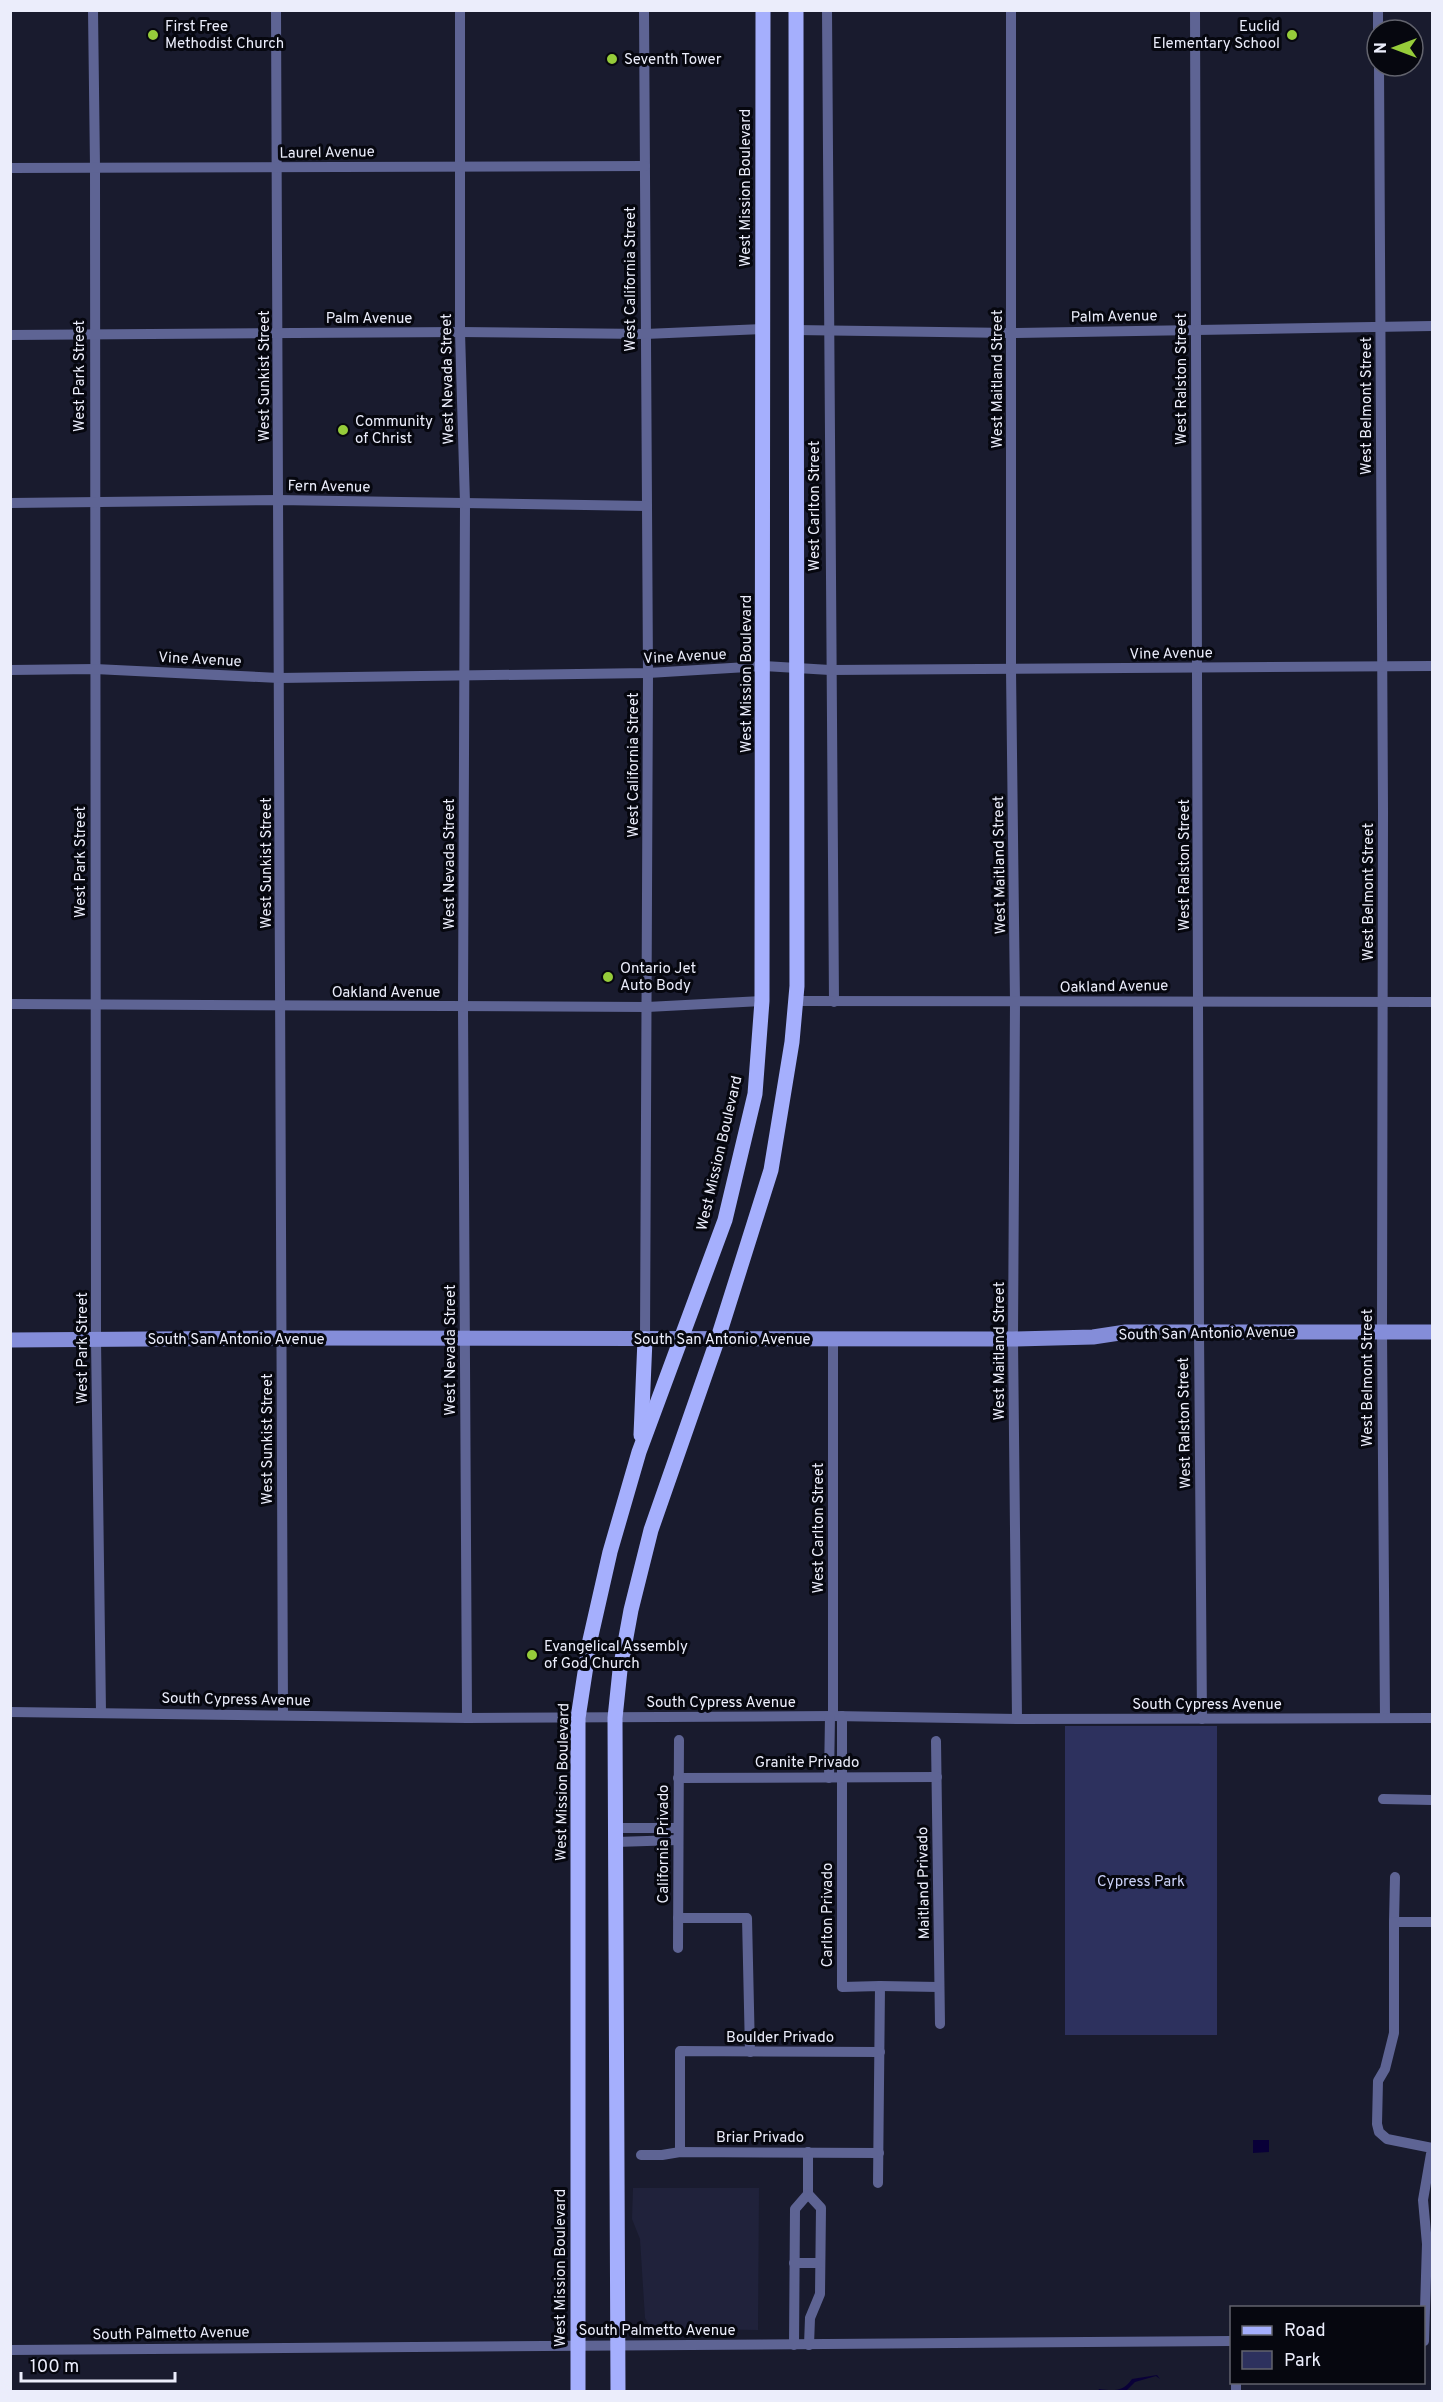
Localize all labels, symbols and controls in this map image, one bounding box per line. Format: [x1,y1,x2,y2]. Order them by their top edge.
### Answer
place label: First Free Methodist Church [165,18,284,54]
place label: Euclid Elementary School [1153,18,1280,54]
north arrow [1365,18,1425,78]
marker: First Free Methodist Church [146,28,160,42]
marker: Euclid Elementary School [1285,28,1299,42]
text: N [1372,42,1392,54]
place label: Seventh Tower [624,51,722,70]
marker: Seventh Tower [605,52,619,66]
street label: West Mission Boulevard [737,109,756,267]
street label: Laurel Avenue [279,143,375,164]
street label: West California Street [622,206,641,352]
street label: Palm Avenue [1070,307,1158,328]
street label: West Sunkist Street [256,310,275,442]
street label: Palm Avenue [326,310,412,329]
street label: West Maitland Street [989,310,1008,448]
street label: West Nevada Street [438,313,459,445]
street label: West Ralston Street [1173,313,1192,445]
street label: West Park Street [71,320,90,432]
street label: West Belmont Street [1358,337,1377,475]
place label: Community of Christ [355,413,433,449]
marker: Community of Christ [336,423,350,437]
street label: West Carlton Street [806,441,825,571]
street label: Fern Avenue [287,477,371,498]
street label: West Mission Boulevard [738,595,757,753]
street label: Vine Avenue [1129,644,1213,665]
street label: Vine Avenue [643,646,727,669]
street label: Vine Avenue [158,649,242,672]
street label: West California Street [625,692,644,838]
street label: West Maitland Street [990,795,1011,935]
street label: West Sunkist Street [258,797,277,929]
street label: West Nevada Street [441,798,460,930]
street label: West Ralston Street [1176,799,1195,931]
street label: West Park Street [72,806,91,918]
street label: West Belmont Street [1360,823,1379,961]
place label: Ontario Jet Auto Body [620,960,696,996]
marker: Ontario Jet Auto Body [601,970,615,984]
street label: Oakland Avenue [1060,977,1169,998]
street label: Oakland Avenue [332,984,440,1003]
street label: West Mission Boulevard [693,1074,748,1233]
street label: West Maitland Street [991,1282,1010,1420]
street label: West Nevada Street [442,1284,461,1416]
street label: West Park Street [74,1292,93,1404]
street label: West Belmont Street [1359,1309,1378,1447]
street label: South San Antonio Avenue [1118,1323,1296,1346]
street label: South San Antonio Avenue [147,1331,325,1350]
street label: South San Antonio Avenue [633,1331,811,1350]
street label: West Ralston Street [1175,1357,1196,1489]
street label: West Sunkist Street [259,1373,278,1505]
street label: West Carlton Street [810,1463,829,1593]
place label: Evangelical Assembly of God Church [544,1638,688,1674]
marker: Evangelical Assembly of God Church [525,1648,539,1662]
street label: South Cypress Avenue [161,1690,311,1711]
street label: South Cypress Avenue [646,1694,796,1713]
street label: South Cypress Avenue [1132,1696,1282,1715]
street label: West Mission Boulevard [553,1703,574,1861]
street label: Granite Privado [755,1754,859,1773]
street label: California Privado [655,1785,674,1904]
street label: Maitland Privado [914,1826,935,1939]
street label: Carlton Privado [819,1863,838,1967]
park label: Cypress Park [1097,1873,1185,1892]
street label: Boulder Privado [726,2029,834,2048]
street label: Briar Privado [716,2129,804,2148]
street label: West Mission Boulevard [552,2189,571,2347]
legend [1230,2306,1425,2384]
text: Road [1284,2320,1326,2343]
street label: South Palmetto Avenue [578,2322,736,2341]
street label: South Palmetto Avenue [92,2324,250,2345]
scale bar [21,2345,176,2383]
text: Park [1284,2350,1321,2373]
text: 100 m [30,2356,79,2379]

